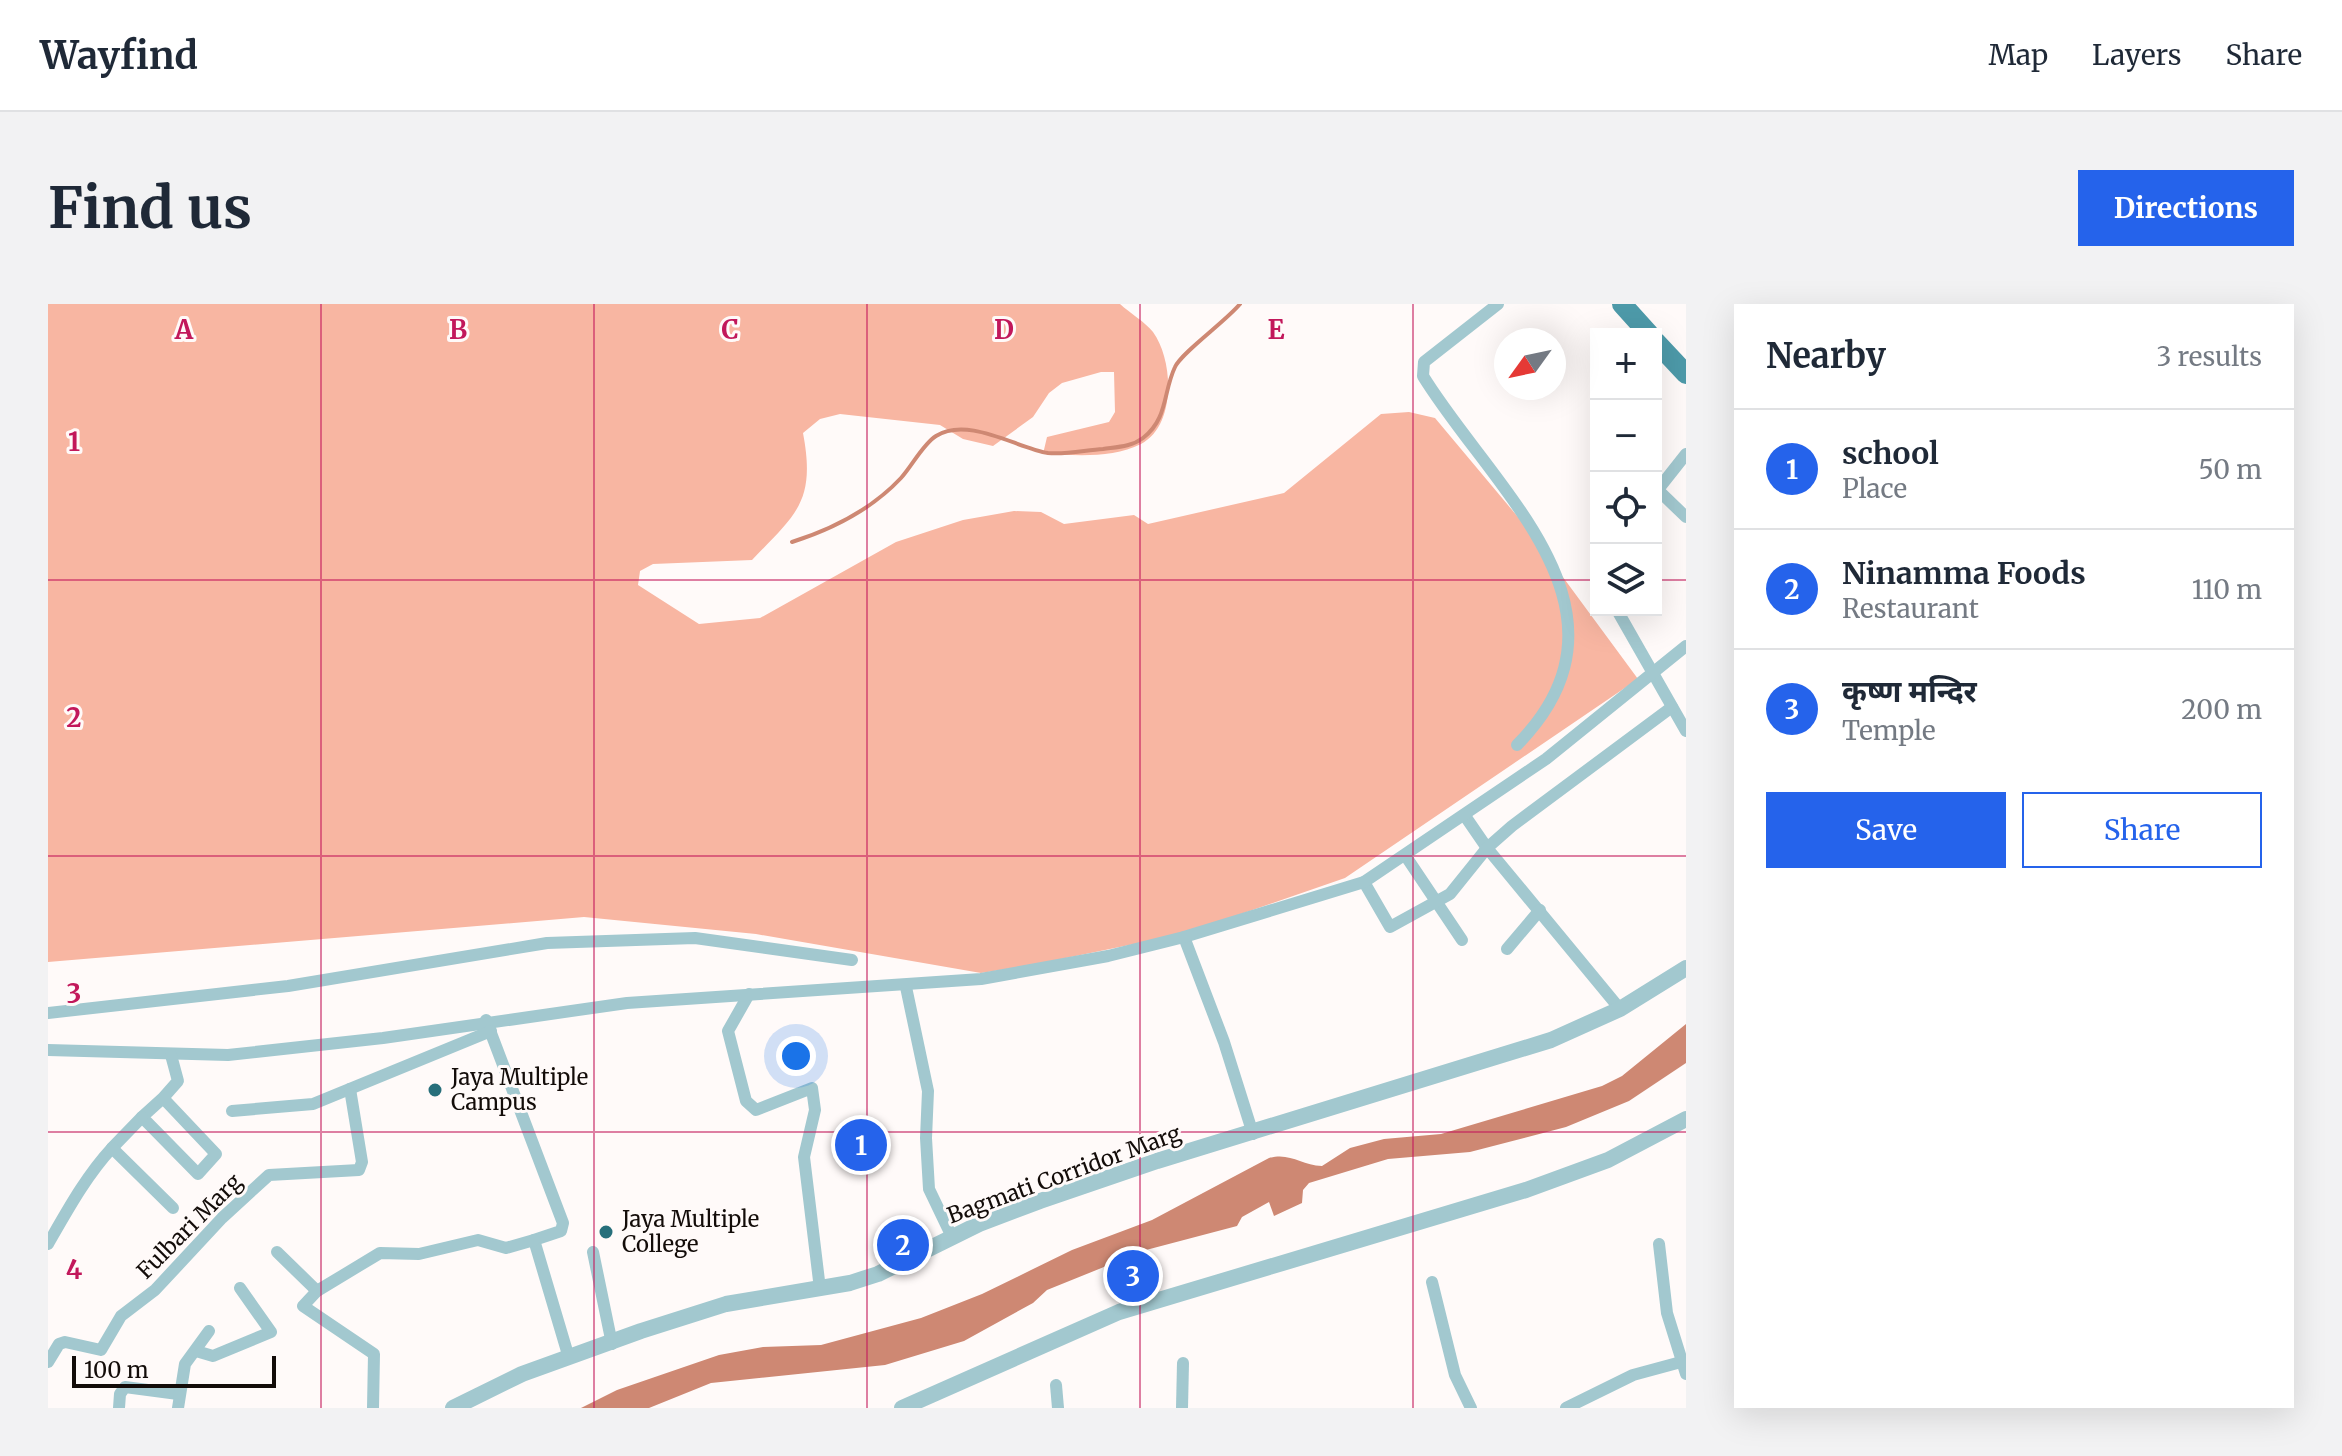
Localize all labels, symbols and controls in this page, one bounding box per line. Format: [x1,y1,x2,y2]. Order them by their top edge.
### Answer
text: Wayfind [40,32,198,79]
text: Map [1988,37,2048,73]
text: Layers [2092,37,2181,73]
text: Share [2225,37,2302,73]
button: Directions [2078,170,2294,246]
text: Find us [48,173,252,243]
text: A [174,313,194,346]
text: B [449,313,467,346]
text: C [721,313,739,346]
text: D [994,313,1014,346]
text: E [1268,313,1285,346]
north arrow [1494,328,1566,400]
map controls [1590,328,1662,616]
button: + [1590,328,1662,400]
text: Nearby [1766,335,1886,377]
text: 3 results [2157,340,2262,373]
button: − [1590,400,1662,472]
text: 1 [68,425,80,458]
text: school [1842,434,1939,472]
text: 1 [1786,453,1798,486]
text: 50 m [2198,453,2262,486]
button: locate [1590,472,1662,544]
text: Place [1842,472,1907,505]
button: layers [1590,544,1662,616]
text: Ninamma Foods [1842,554,2086,592]
text: 2 [1784,573,1800,606]
text: 110 m [2192,573,2262,606]
text: Restaurant [1842,592,1979,625]
text: कृष्ण मन्दिर [1842,672,1977,710]
text: 3 [1785,693,1799,726]
text: 200 m [2181,693,2262,726]
text: 2 [66,701,82,734]
text: Temple [1842,714,1936,747]
button: Save [1766,792,2006,868]
button: Share [2022,792,2262,868]
text: 3 [67,977,81,1010]
your location [776,1036,816,1076]
place label: Jaya Multiple Campus [450,1063,588,1116]
marker: Jaya Multiple Campus [426,1081,444,1099]
pin: 1 [835,1115,887,1175]
street label: Bagmati Corridor Marg [943,1119,1185,1229]
street label: Fulbari Marg [131,1168,247,1284]
place label: Jaya Multiple College [621,1205,759,1258]
pin: 2 [877,1215,929,1275]
marker: Jaya Multiple College [597,1223,615,1241]
pin: 3 [1107,1246,1159,1306]
text: 4 [66,1253,83,1286]
scale bar [72,1352,276,1388]
text: 100 m [84,1356,149,1384]

